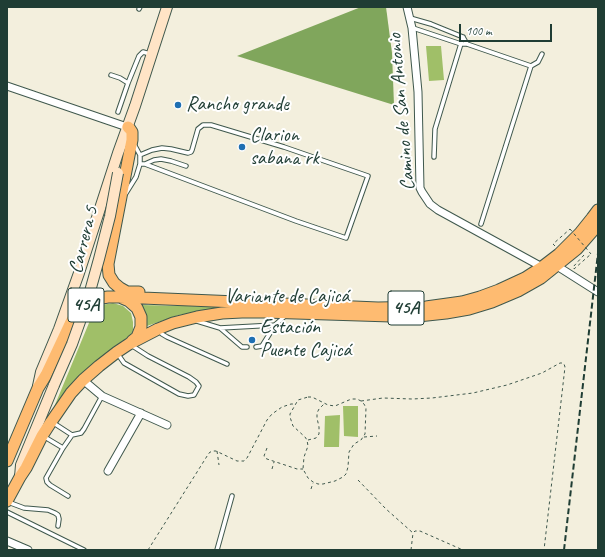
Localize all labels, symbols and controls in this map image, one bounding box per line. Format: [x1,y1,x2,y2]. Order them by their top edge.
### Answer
scale bar [461,16,554,42]
text: 100 m [466,23,492,39]
street label: Camino de San Antonio [383,32,421,192]
place label: Rancho grande [186,93,289,117]
marker: Rancho grande [173,100,183,110]
place label: Clarion sabana rk [250,124,319,171]
marker: Clarion sabana rk [237,142,247,152]
street label: Carrera 5 [64,204,104,276]
street label: Variante de Cajicá [225,285,349,309]
road number: 45A [68,288,104,322]
road number: 45A [388,291,424,325]
place label: Estación Puente Cajicá [260,316,351,363]
marker: Estación Puente Cajicá [247,335,257,345]

